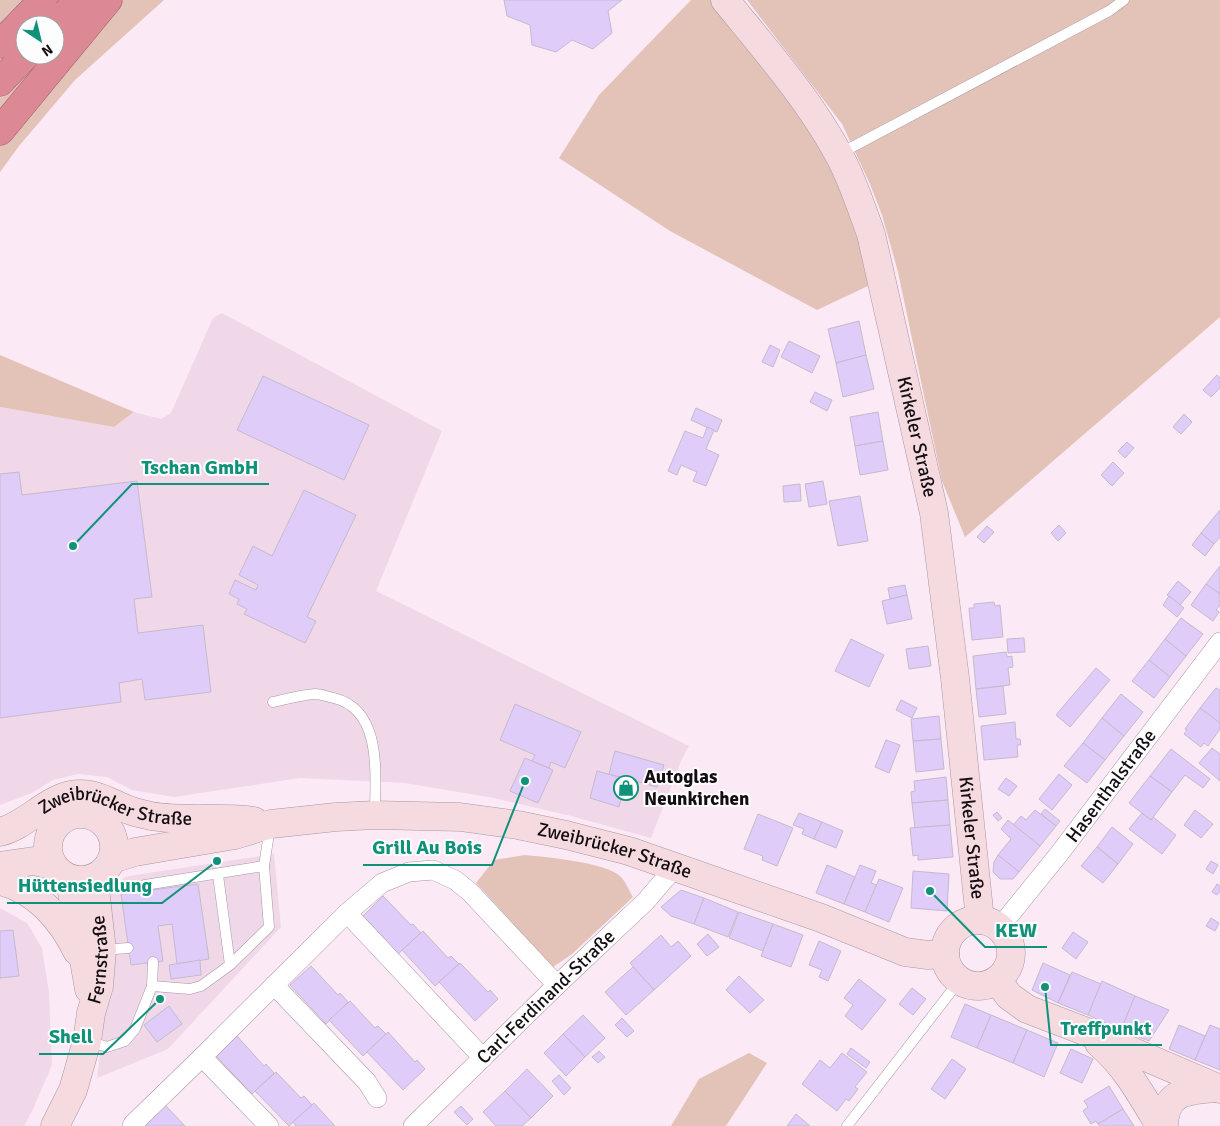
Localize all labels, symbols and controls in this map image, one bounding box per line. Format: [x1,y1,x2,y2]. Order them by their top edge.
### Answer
north arrow [15,15,65,65]
text: N [38,40,56,60]
street label: Kirkeler Straße [892,374,942,500]
callout: Tschan GmbH [132,449,269,484]
text: Tschan GmbH [141,455,259,480]
street label: Hasenthalstraße [1061,725,1161,847]
place label: Autoglas Neunkirchen [644,765,749,811]
shop icon: Autoglas Neunkirchen [613,775,639,801]
street label: Kirkeler Straße [953,775,990,900]
street label: Zweibrücker Straße [34,782,192,831]
street label: Zweibrücker Straße [535,817,695,884]
callout: Grill Au Bois [363,830,492,865]
text: Grill Au Bois [372,835,482,860]
callout: Hüttensiedlung [7,868,162,903]
text: Hüttensiedlung [18,873,153,898]
callout: KEW [985,912,1047,947]
street label: Fernstraße [82,914,114,1007]
text: KEW [995,918,1037,943]
street label: Carl-Ferdinand-Straße [472,925,620,1069]
callout: Treffpunkt [1051,1010,1162,1045]
text: Treffpunkt [1061,1016,1152,1041]
callout: Shell [39,1019,103,1054]
text: Shell [49,1024,93,1049]

